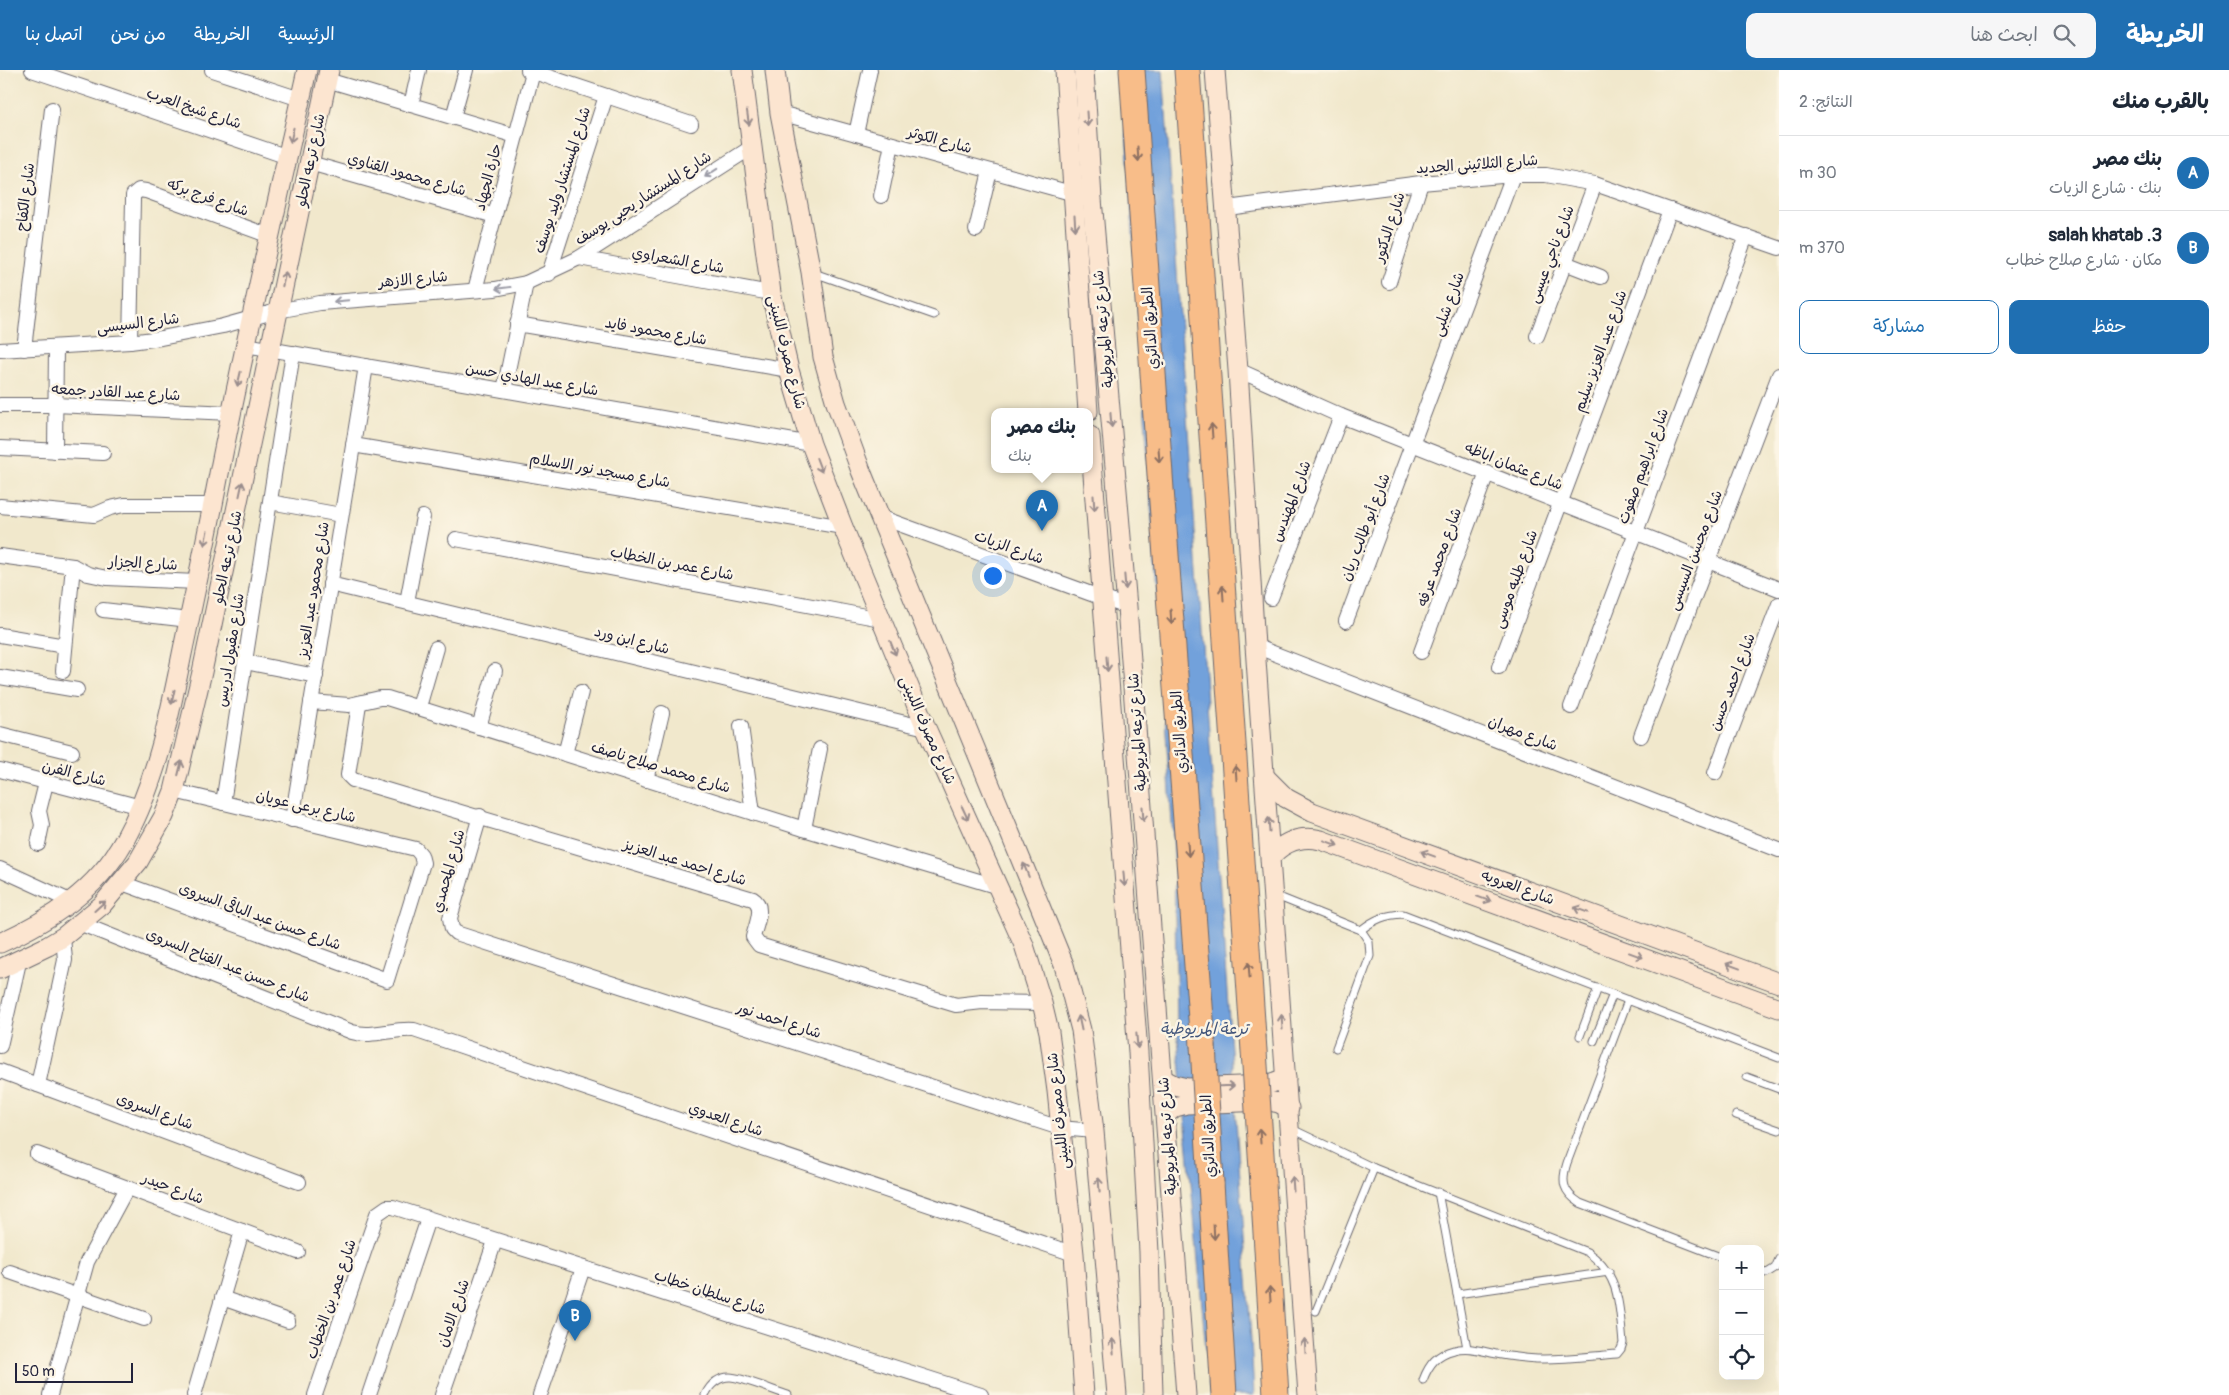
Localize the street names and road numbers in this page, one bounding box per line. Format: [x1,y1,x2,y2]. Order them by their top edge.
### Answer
street label: شارع شيخ العرب [144,83,244,134]
street label: شارع المستشار وليد يوسف [530,104,595,256]
street label: شارع ترعه الحلو [291,112,330,209]
street label: شارع الكوثر [904,122,974,158]
street label: حارة الجهاد [470,142,507,213]
street label: شارع المستشار يحيى يوسف [571,147,715,250]
street label: شارع محمود القناوي [345,148,468,201]
street label: شارع الثلاثينى الجديد [1415,151,1539,178]
street label: شارع الكفاح [12,162,39,232]
street label: شارع فرج بركه [165,174,251,221]
street label: شارع الدكتور [1369,190,1410,265]
street label: شارع ناجي عيسى [1524,203,1582,307]
street label: شارع الشعراوي [630,243,726,279]
street label: شارع الازهر [376,267,449,292]
street label: شارع ترعه المريوطية [1089,269,1118,389]
street label: شارع شلبى [1428,269,1469,339]
street label: الطريق الدائري [1138,286,1164,370]
street label: شارع عبد العزيز سليم [1570,288,1633,415]
street label: شارع مصرف اللبينى [763,293,810,411]
street label: شارع السيسى [96,309,180,338]
street label: شارع محمود فايد [603,313,708,350]
street label: شارع عبد الهادي حسن [464,358,600,402]
street label: شارع عبد القادر جمعه [51,380,181,405]
street label: شارع ابراهيم صفوت [1614,406,1675,527]
street label: شارع عثمان اباظه [1462,438,1566,495]
street label: شارع مسجد نور الاسلام [528,449,672,493]
street label: شارع المهندس [1267,458,1316,545]
street label: شارع أبو طالب ريان [1336,471,1395,584]
street label: شارع محسن السيسى [1664,487,1727,613]
street label: شارع محمد عرفه [1413,505,1466,609]
street label: شارع ترعه الحلو [208,509,247,606]
street label: شارع محمود عبد العزيز [293,520,334,662]
street label: شارع الزيات [972,526,1046,569]
street label: شارع طلبه موسى [1489,527,1542,631]
street label: شارع عمر بن الخطاب [609,542,735,585]
street label: شارع الجزار [107,552,178,575]
street label: شارع مقبول ادريس [212,592,249,708]
street label: شارع ابن ورد [592,622,671,659]
street label: شارع احمد حسن [1705,631,1760,734]
street label: شارع ترعه المريوطية [1124,672,1151,792]
street label: شارع مصرف اللبينى [895,673,960,787]
street label: الطريق الدائري [1167,690,1193,774]
street label: شارع مهران [1485,712,1560,755]
street label: شارع محمد صلاح ناصف [589,737,733,798]
street label: شارع الفرن [40,756,108,791]
street label: شارع برعى عويان [254,786,358,827]
street label: شارع المحمدي [428,827,470,915]
street label: شارع احمد عبد العزيز [619,834,749,890]
street label: شارع العروبه [1479,865,1557,909]
street label: شارع حسن عبد الباقى السروى [176,876,344,955]
street label: شارع حسن عبد الفتاح السروى [143,924,312,1007]
street label: شارع احمد نور [733,998,824,1043]
street label: شارع مصرف اللبينى [1043,1052,1074,1170]
street label: شارع ترعه المريوطية [1154,1076,1181,1196]
street label: شارع السروى [114,1089,196,1134]
street label: الطريق الدائري [1197,1094,1221,1178]
street label: شارع العدوي [686,1098,766,1142]
street label: شارع حيدر [138,1168,206,1209]
street label: شارع عمر بن الخطاب [302,1237,361,1362]
street label: شارع سلطان خطاب [652,1265,768,1319]
street label: شارع الامان [433,1277,474,1350]

